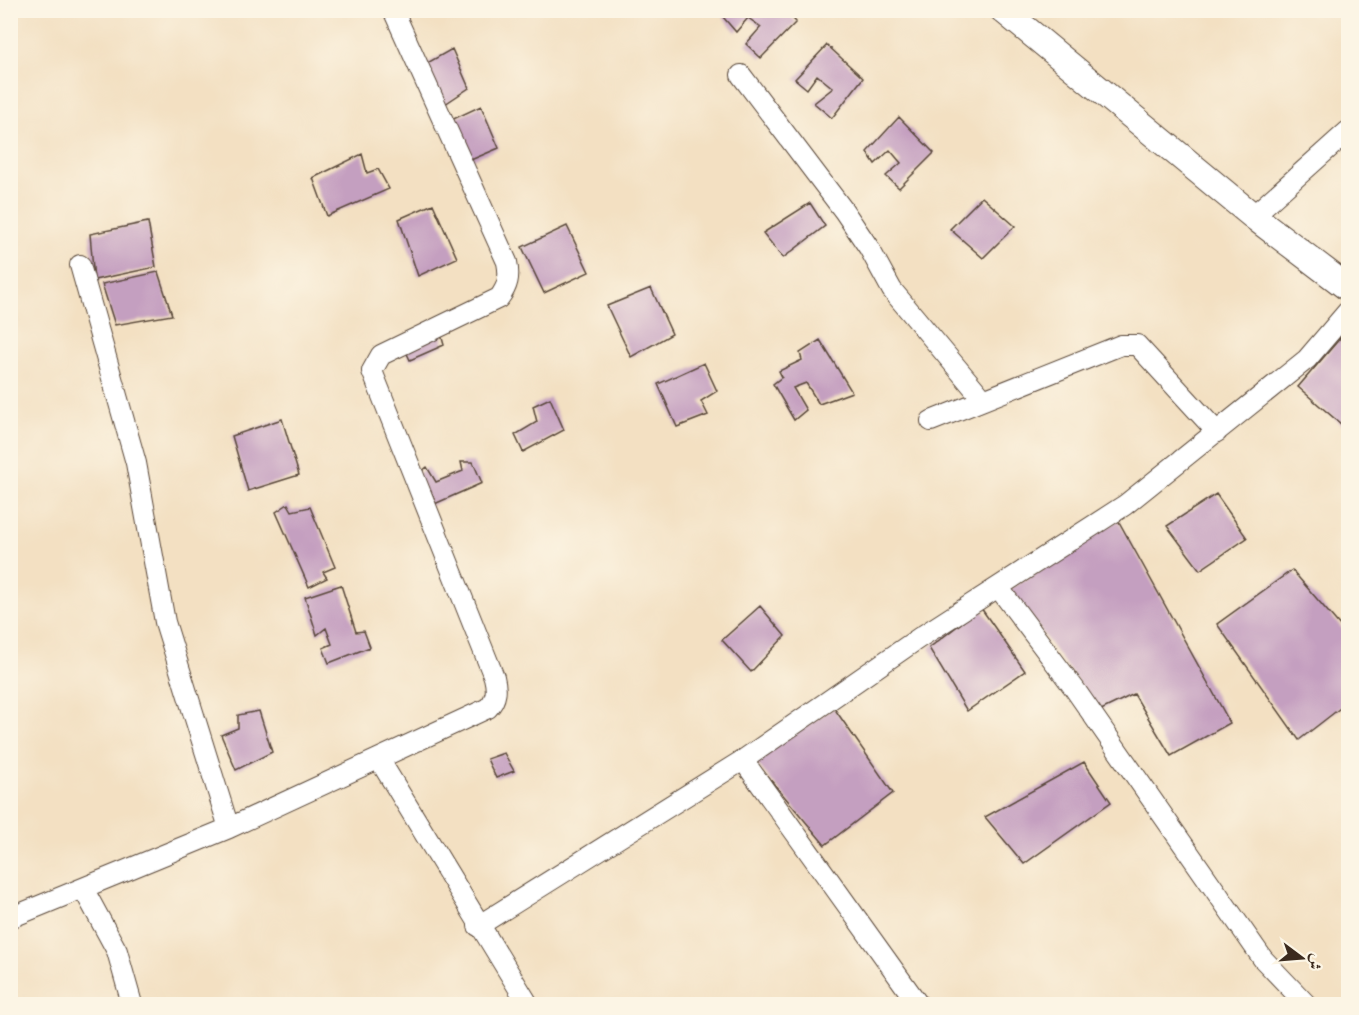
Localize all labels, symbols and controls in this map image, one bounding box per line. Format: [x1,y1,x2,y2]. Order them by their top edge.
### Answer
north arrow [1272,928,1332,988]
text: ش [1303,951,1330,973]

